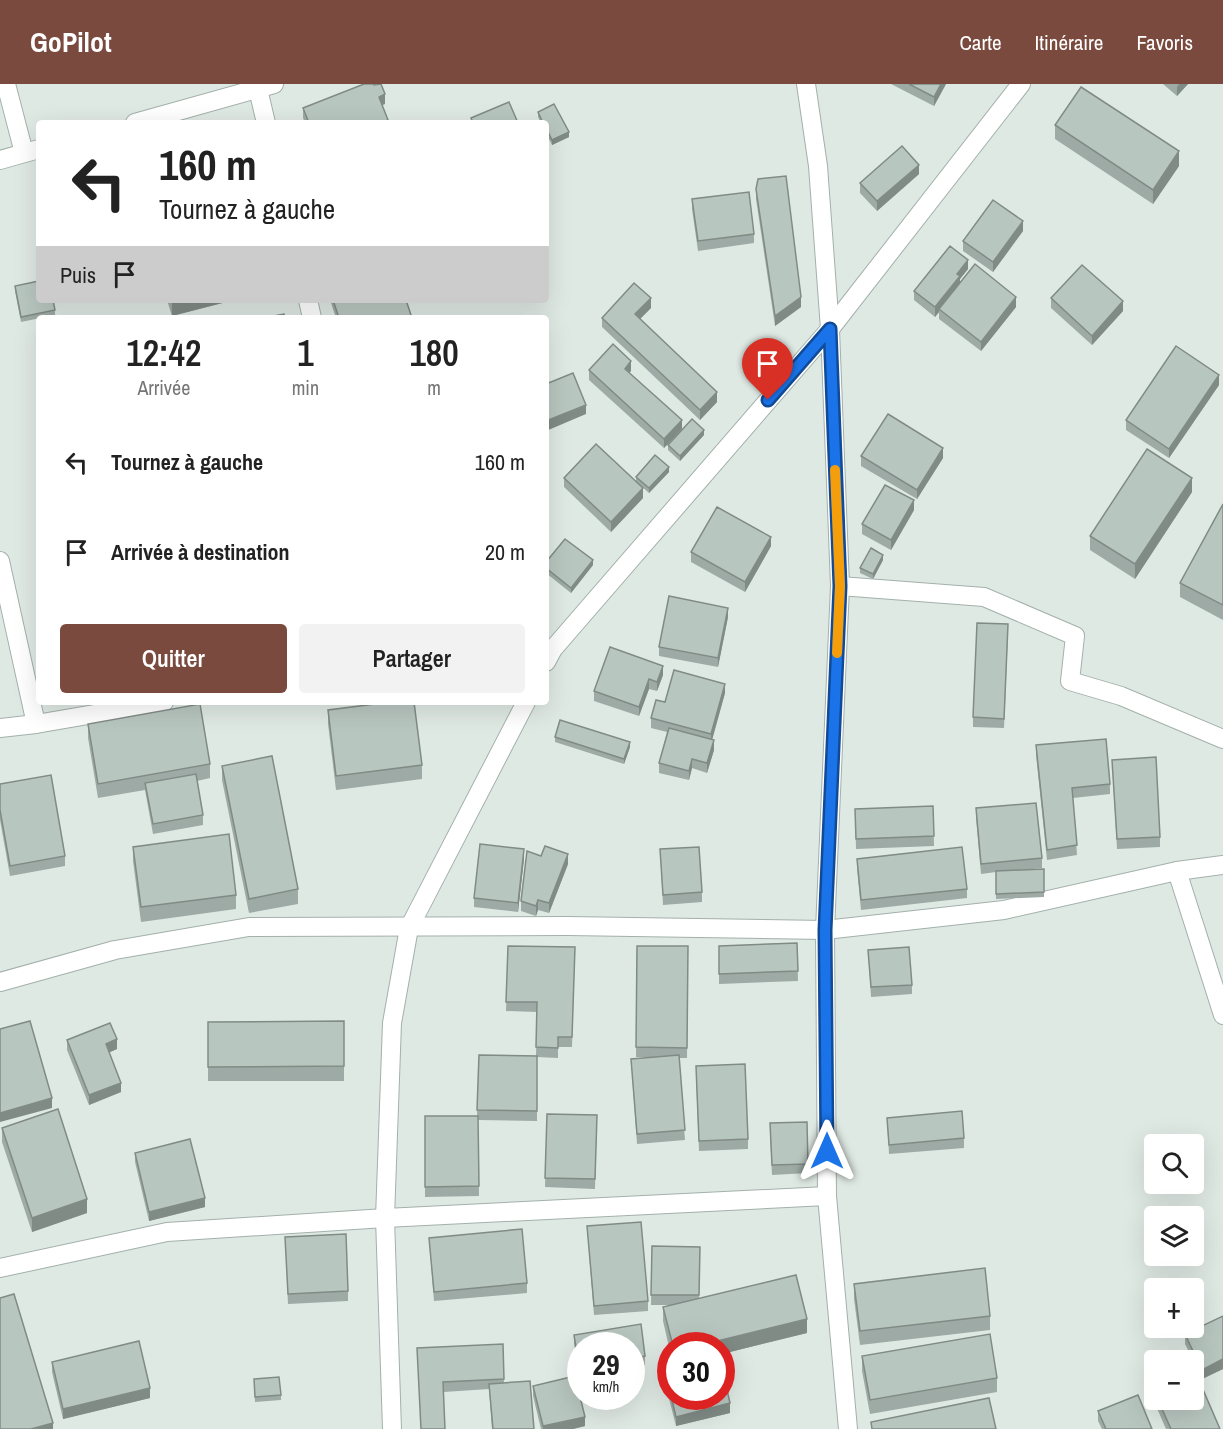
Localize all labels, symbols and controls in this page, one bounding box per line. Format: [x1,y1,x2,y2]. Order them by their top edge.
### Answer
text: GoPilot [30,23,112,61]
text: Carte [959,28,1002,57]
text: Itinéraire [1035,28,1103,57]
text: Favoris [1136,28,1193,57]
text: 160 m [159,137,257,193]
icon: left [60,144,138,222]
text: Tournez à gauche [159,191,335,227]
icon: arrive [108,258,141,291]
text: Puis [60,260,96,290]
text: 12:42 [126,329,201,377]
text: 1 [297,329,314,377]
text: 180 [409,329,459,377]
pin [742,338,793,400]
icon: arrive [751,347,784,380]
text: Arrivée [137,374,190,401]
text: min [292,374,319,401]
text: m [427,374,441,401]
icon: left [60,446,93,479]
text: Tournez à gauche [111,447,263,477]
text: 160 m [475,447,525,477]
icon: arrive [60,536,93,569]
text: Arrivée à destination [111,537,289,567]
text: 20 m [485,537,525,567]
button: Quitter [60,624,287,693]
button: Partager [299,624,525,693]
position arrow [795,1119,859,1183]
map controls [1144,1134,1204,1410]
button: search [1144,1134,1204,1194]
button: layers [1144,1206,1204,1266]
button: + [1144,1278,1204,1338]
speed limit sign: 30 [657,1332,735,1410]
text: 29 [592,1344,620,1384]
button: − [1144,1350,1204,1410]
text: km/h [593,1376,619,1397]

